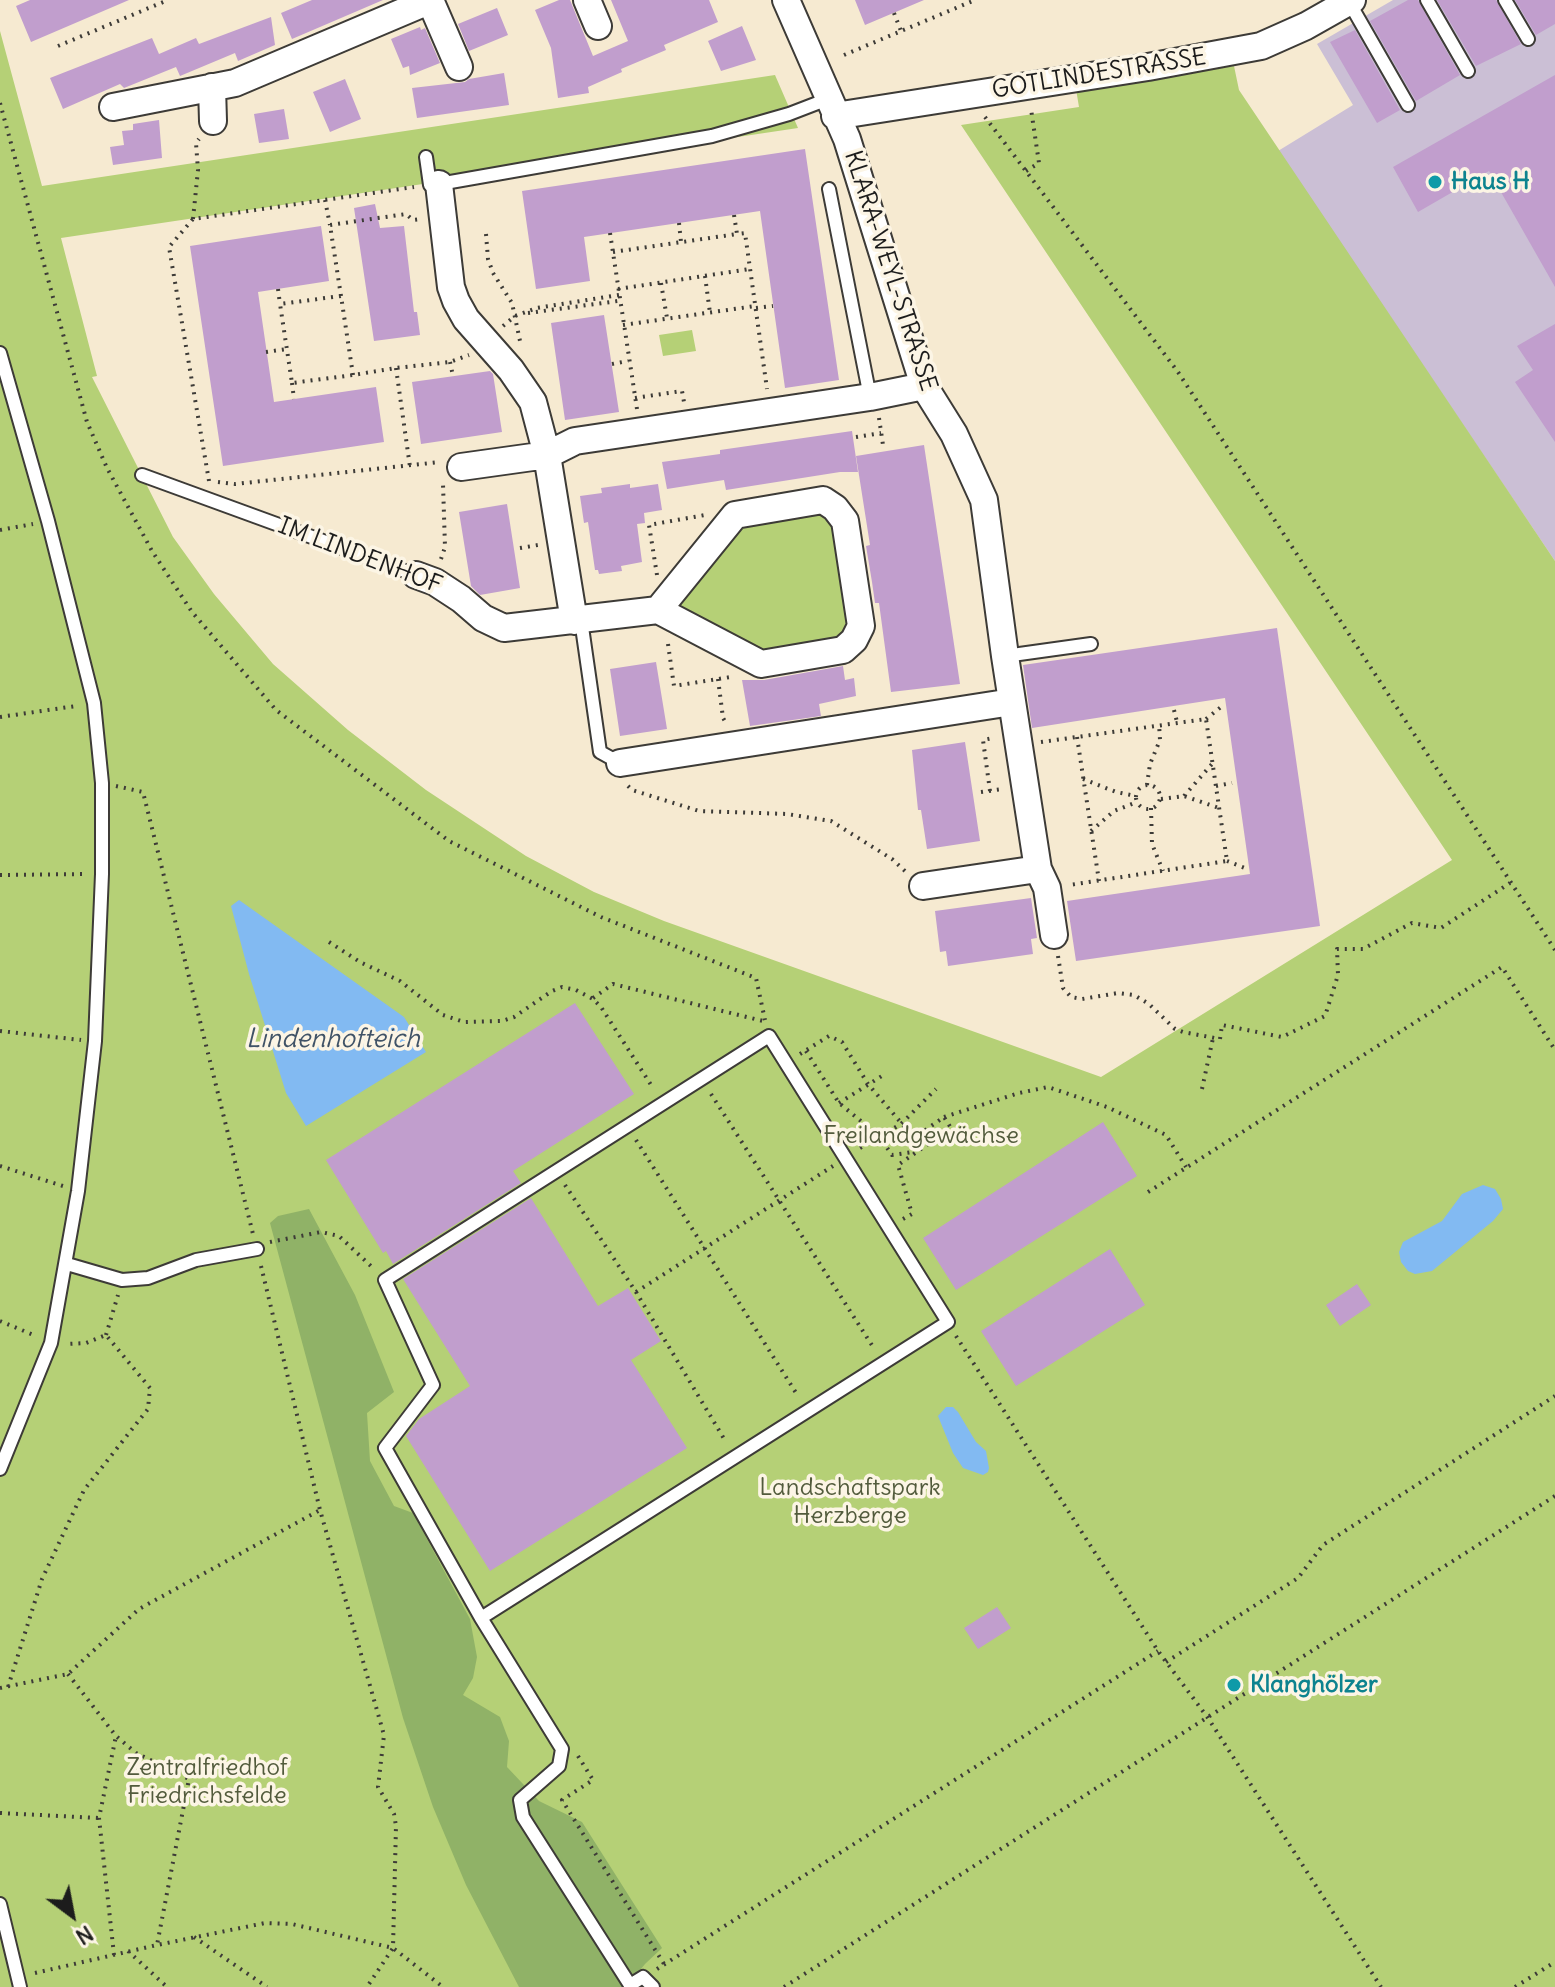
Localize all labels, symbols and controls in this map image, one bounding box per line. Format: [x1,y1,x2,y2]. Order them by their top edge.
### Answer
street label: GOTLINDESTRASSE [990,43,1208,105]
street label: KLARA-WEYL-STRASSE [838,147,942,395]
place label: Haus H [1451,168,1530,196]
marker: Haus H [1426,173,1444,191]
street label: IM LINDENHOF [274,512,446,600]
water label: Lindenhofteich [246,1024,420,1056]
park label: Freilandgewächse [823,1122,1019,1150]
park label: Landschaftspark Herzberge [759,1474,941,1530]
place label: Klanghölzer [1250,1671,1378,1699]
marker: Klanghölzer [1225,1676,1243,1694]
park label: Zentralfriedhof Friedrichsfelde [126,1754,288,1810]
north arrow [32,1875,112,1955]
text: N [71,1919,99,1951]

